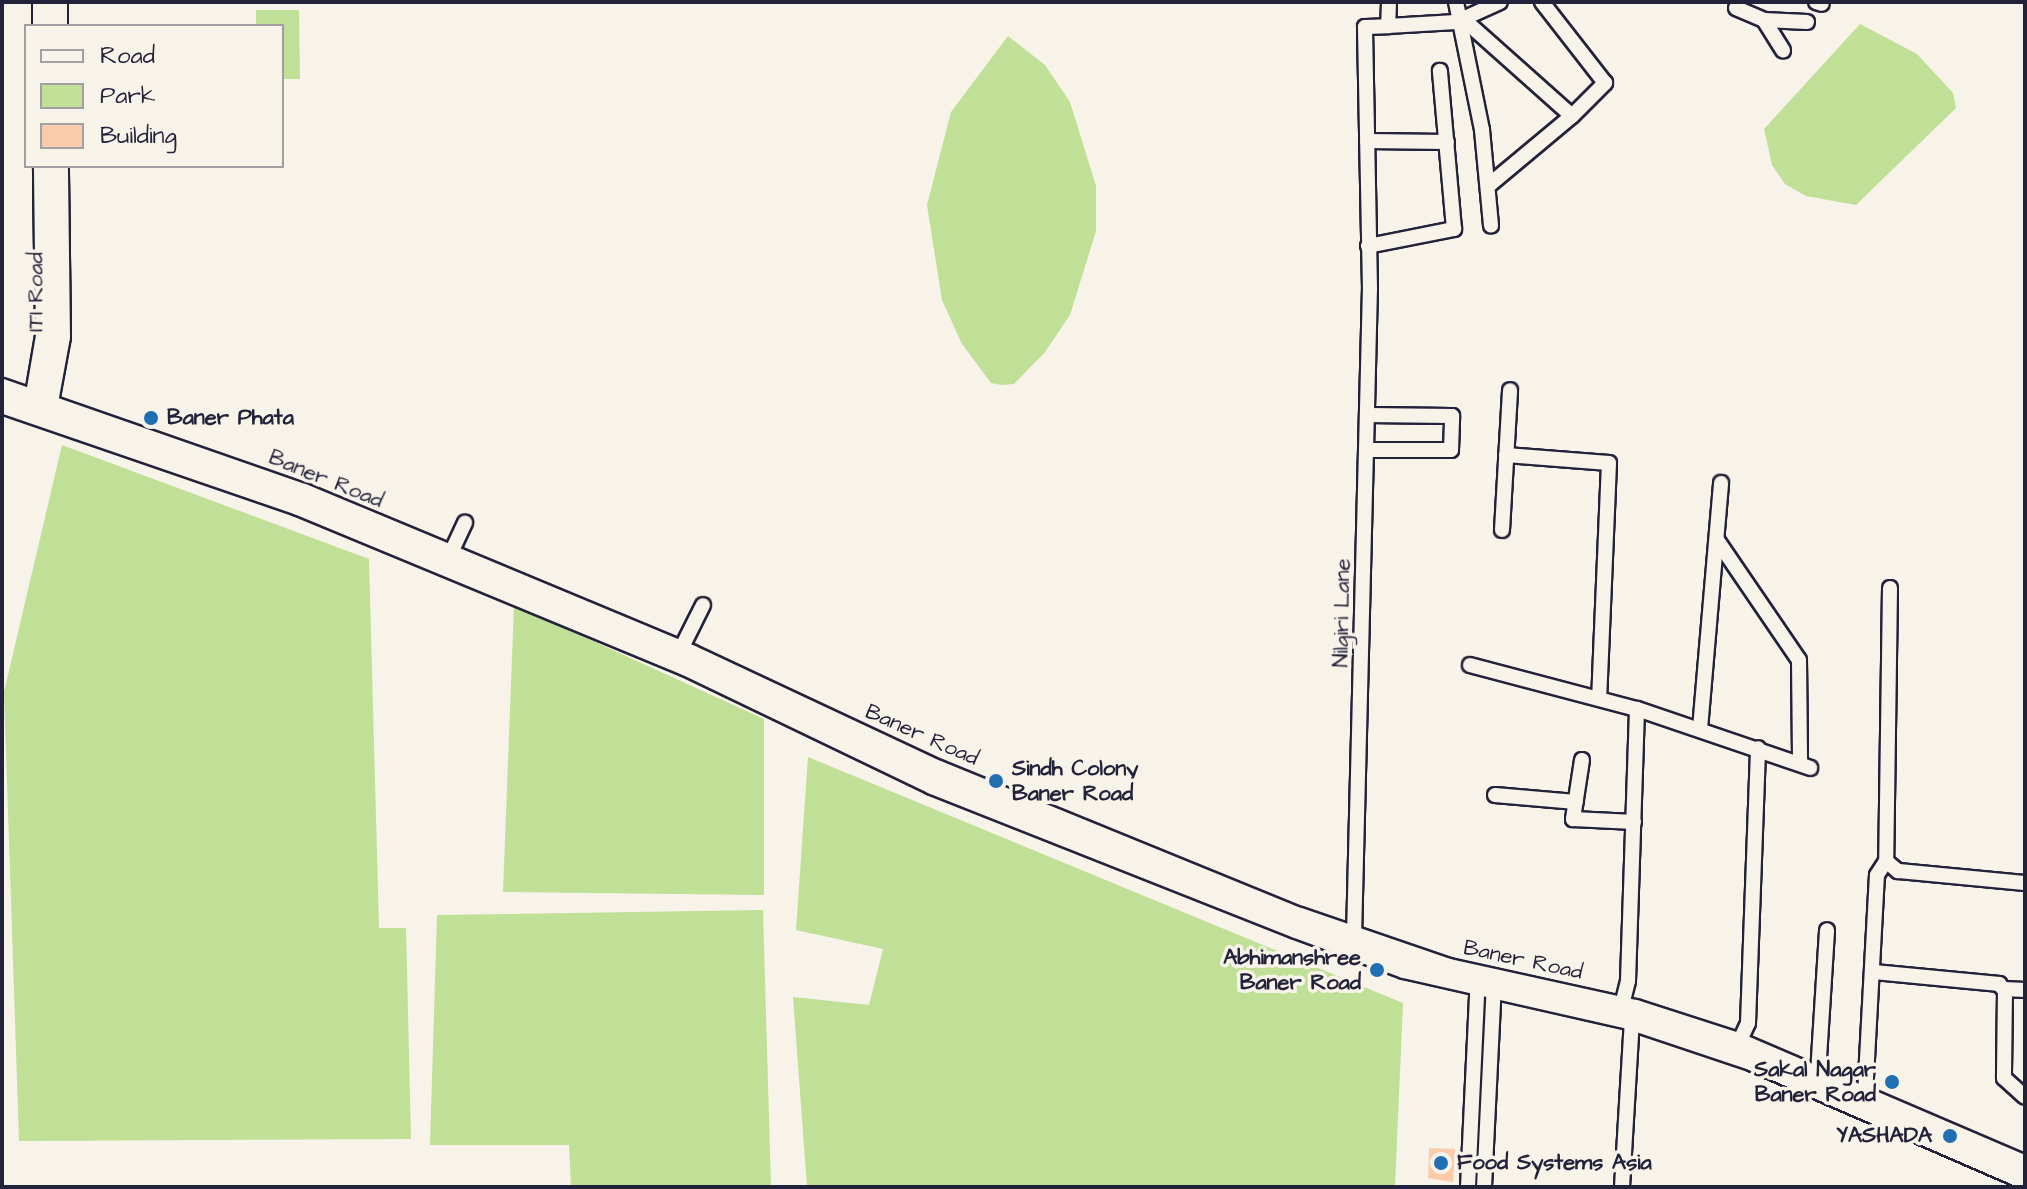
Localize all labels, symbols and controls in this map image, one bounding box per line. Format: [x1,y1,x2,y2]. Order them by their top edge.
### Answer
legend [24,24,284,168]
text: Road [100,39,155,73]
text: Park [100,79,156,113]
text: Building [100,119,177,153]
street label: ITI Road [23,252,49,332]
place label: Baner Phata [167,405,294,431]
marker: Baner Phata [142,409,160,427]
street label: Baner Road [265,444,387,514]
street label: Nilgiri Lane [1328,558,1356,668]
street label: Baner Road [861,698,983,772]
place label: Sindh Colony Baner Road [1012,755,1138,806]
marker: Sindh Colony Baner Road [987,772,1005,790]
street label: Baner Road [1461,934,1585,986]
place label: Abhimanshree Baner Road [1223,944,1361,996]
marker: Abhimanshree Baner Road [1368,961,1386,979]
place label: Sakal Nagar Baner Road [1754,1056,1876,1108]
marker: Sakal Nagar Baner Road [1883,1073,1901,1091]
place label: YASHADA [1836,1123,1932,1149]
marker: YASHADA [1939,1125,1961,1147]
place label: Food Systems Asia [1457,1150,1652,1176]
marker: Food Systems Asia [1432,1154,1450,1172]

